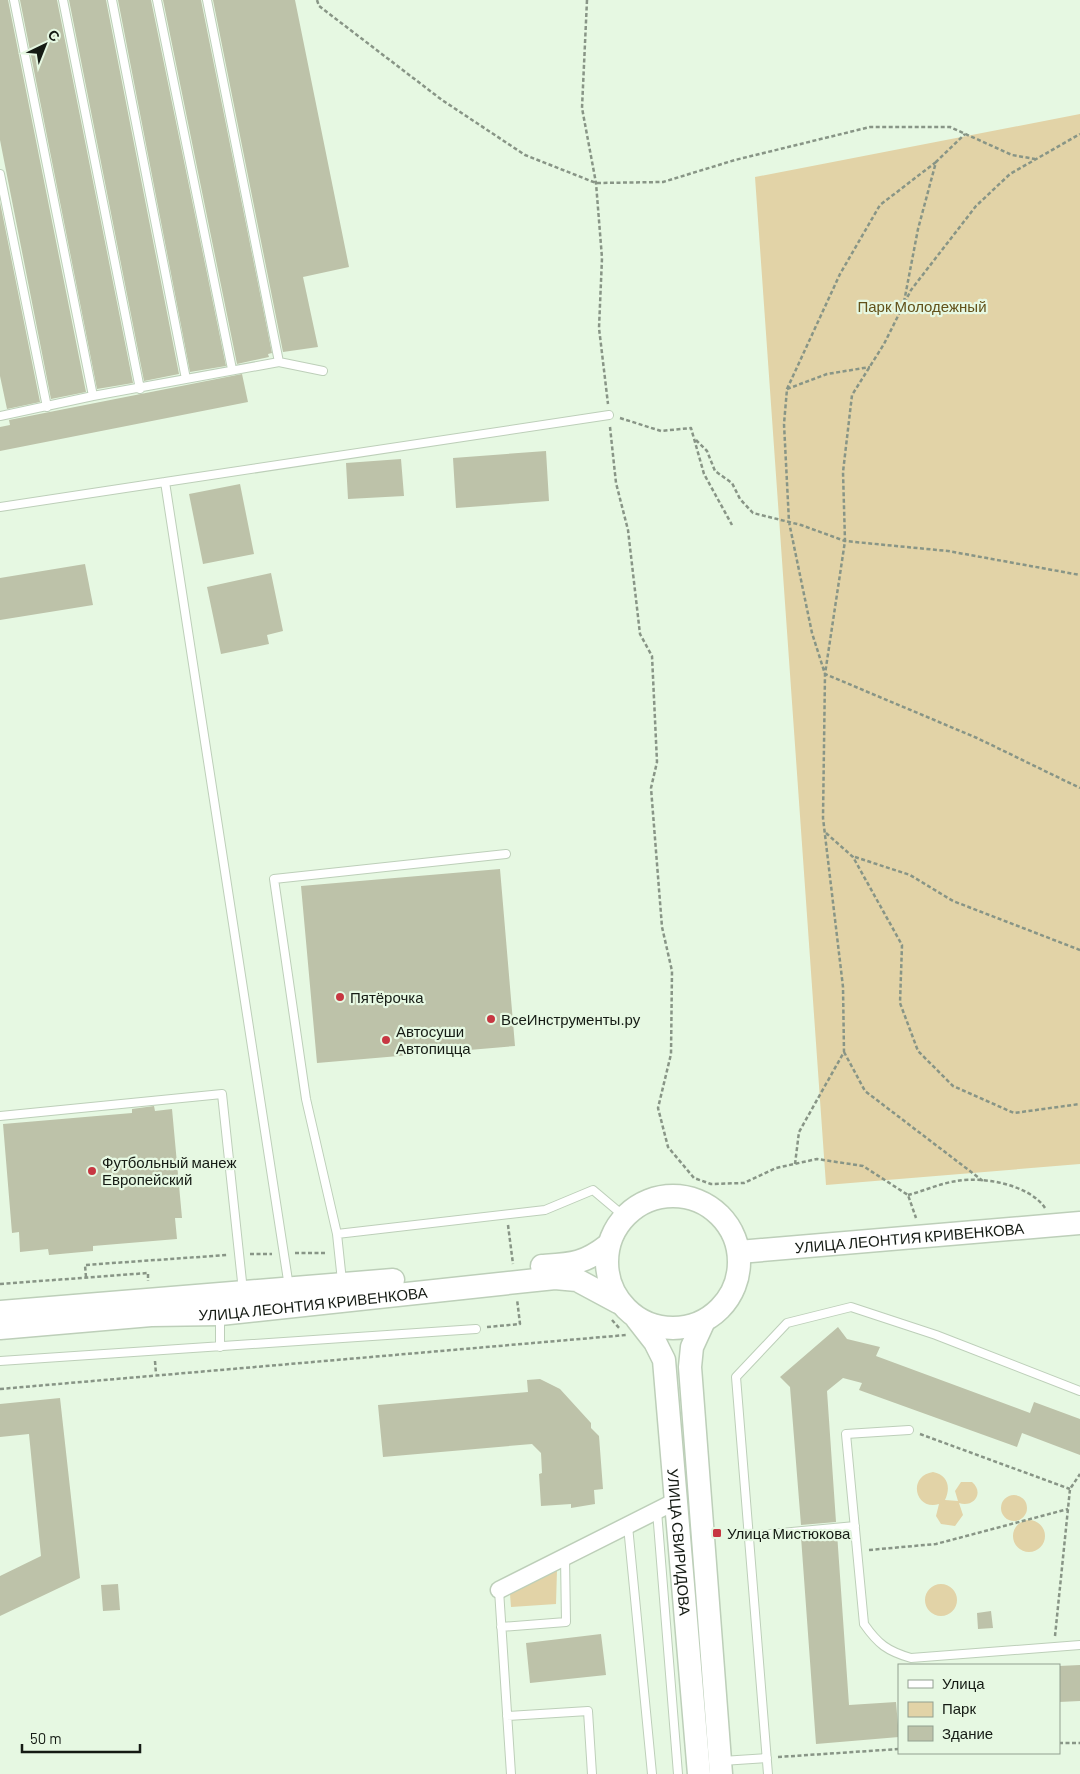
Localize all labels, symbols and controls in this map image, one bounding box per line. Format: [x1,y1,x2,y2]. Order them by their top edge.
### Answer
north arrow [20,20,70,70]
text: С [45,25,64,45]
park label: Парк Молодежный [857,297,987,315]
place label: Пятёрочка [350,988,424,1006]
marker: Пятёрочка [334,991,346,1003]
place label: ВсеИнструменты.ру [501,1010,641,1028]
marker: ВсеИнструменты.ру [485,1013,497,1025]
place label: Автосуши Автопицца [396,1022,471,1057]
marker: Автосуши Автопицца [380,1034,392,1046]
place label: Футбольный манеж Европейский [102,1153,237,1188]
marker: Футбольный манеж Европейский [86,1165,98,1177]
street label: УЛИЦА ЛЕОНТИЯ КРИВЕНКОВА [794,1219,1025,1256]
street label: УЛИЦА ЛЕОНТИЯ КРИВЕНКОВА [198,1283,428,1323]
street label: УЛИЦА СВИРИДОВА [664,1468,695,1616]
place label: Улица Мистюкова [727,1524,851,1542]
marker: Улица Мистюкова [711,1527,723,1539]
legend [898,1664,1060,1754]
text: Улица [942,1674,985,1692]
text: Парк [942,1699,976,1717]
scale bar [22,1722,140,1754]
text: Здание [942,1724,993,1742]
text: 50 m [30,1729,62,1747]

